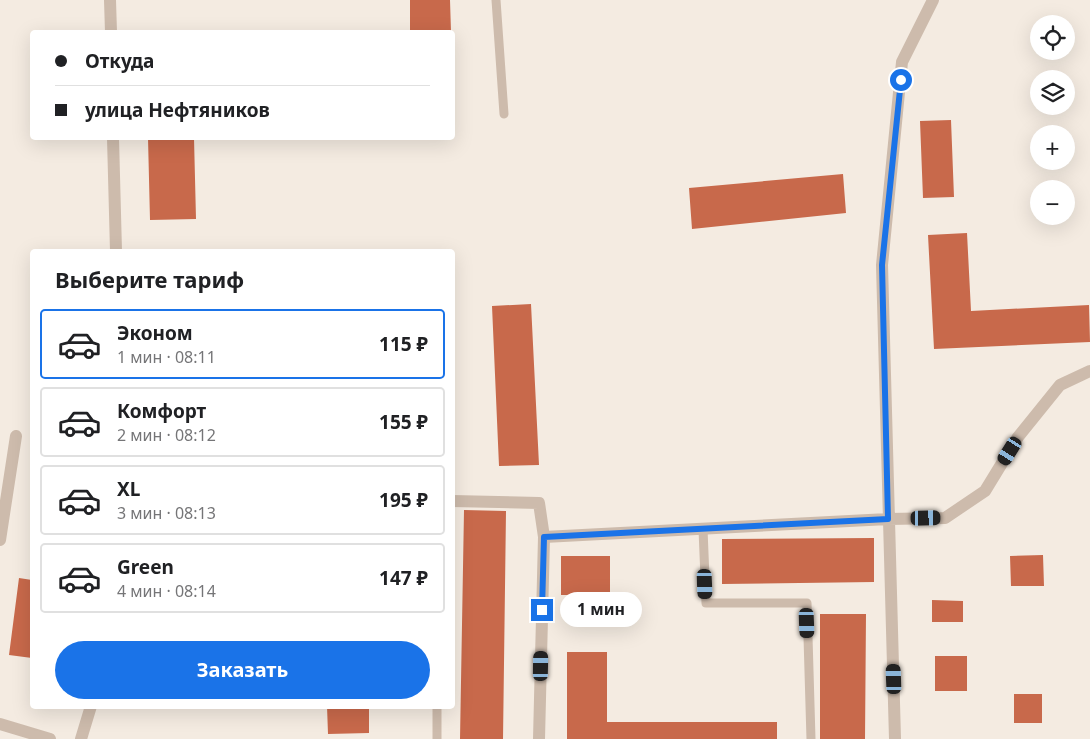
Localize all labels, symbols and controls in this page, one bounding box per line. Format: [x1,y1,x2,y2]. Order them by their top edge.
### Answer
map controls [1030,15,1075,225]
button: locate [1030,15,1075,60]
text: Откуда [85,48,154,74]
route start [890,69,912,91]
button: layers [1030,70,1075,115]
text: улица Нефтяников [85,97,270,123]
button: + [1030,125,1075,170]
button: − [1030,180,1075,225]
text: Выберите тариф [55,264,244,294]
text: Эконом [117,320,193,346]
icon: car [57,322,102,367]
text: 115 ₽ [379,331,428,357]
text: 1 мин · 08:11 [117,346,216,368]
text: Комфорт [117,398,206,424]
icon: car [57,400,102,445]
text: 155 ₽ [379,409,428,435]
text: 2 мин · 08:12 [117,424,216,446]
car [995,434,1024,468]
text: XL [117,476,140,502]
icon: car [57,478,102,523]
text: 195 ₽ [379,487,428,513]
text: 3 мин · 08:13 [117,502,216,524]
car [910,510,941,526]
text: Green [117,554,174,580]
icon: car [57,556,102,601]
text: 147 ₽ [379,565,428,591]
car [696,569,713,599]
text: 4 мин · 08:14 [117,580,216,602]
callout: 1 мин [560,592,642,628]
text: 1 мин [577,598,625,620]
route end [531,599,553,621]
car [798,608,815,638]
button: Заказать [55,641,430,699]
car [533,651,548,681]
car [885,664,902,694]

